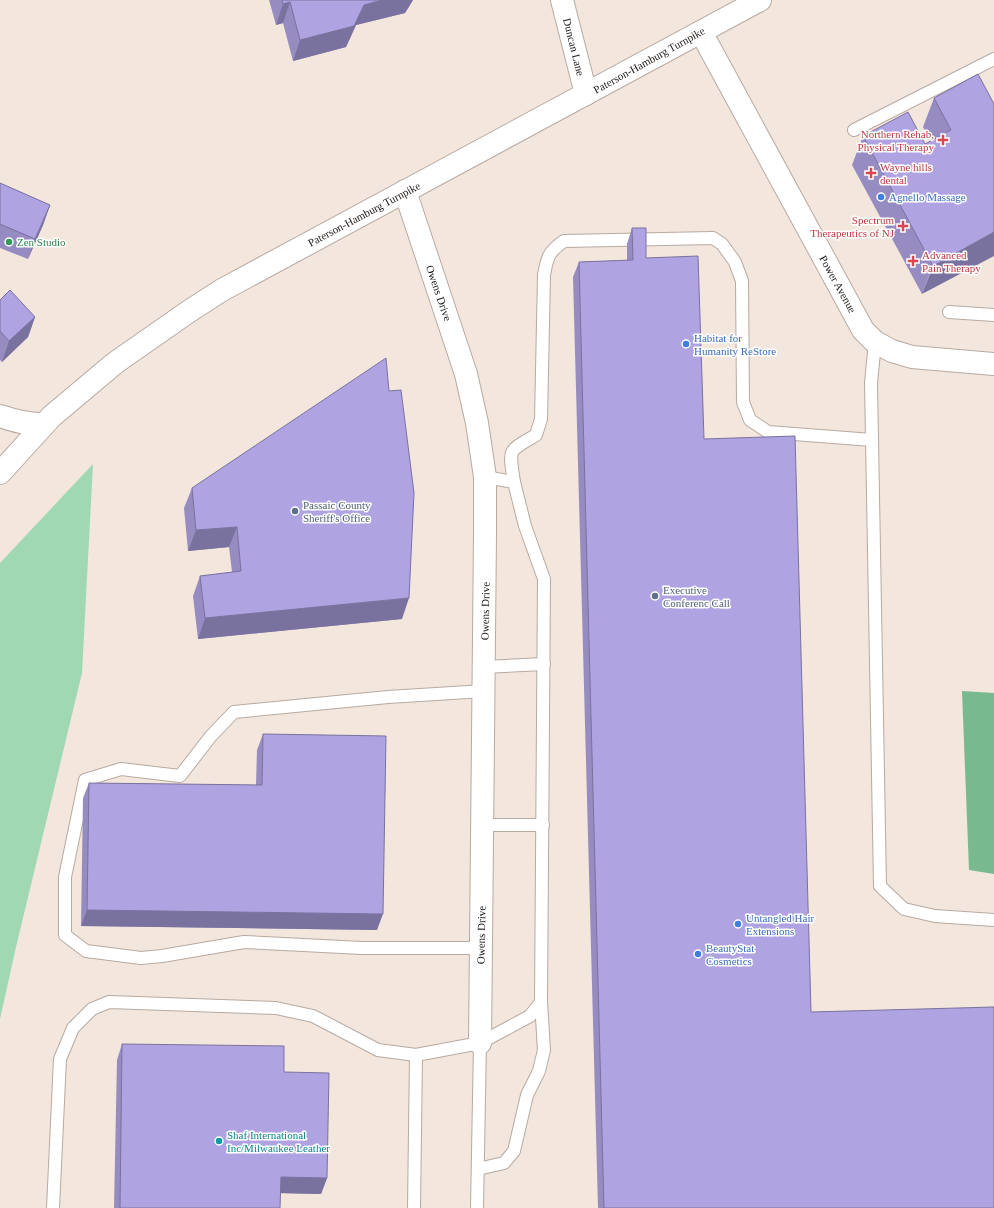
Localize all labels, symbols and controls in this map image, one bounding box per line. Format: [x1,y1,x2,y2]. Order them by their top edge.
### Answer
street label: Duncan Lane [561,17,587,77]
street label: Paterson-Hamburg Turnpike [591,24,707,96]
place label: Northern Rehab, Physical Therapy [858,128,934,153]
marker: Northern Rehab, Physical Therapy [937,134,949,146]
place label: Wayne hills dental [880,161,932,186]
marker: Wayne hills dental [865,167,877,179]
street label: Paterson-Hamburg Turnpike [306,179,422,249]
place label: Agnello Massage [889,191,966,203]
marker: Agnello Massage [876,192,886,202]
place label: Spectrum Therapeutics of NJ [810,214,895,239]
marker: Spectrum Therapeutics of NJ [897,220,909,232]
place label: Zen Studio [17,236,66,248]
marker: Zen Studio [4,237,14,247]
place label: Advanced Pain Therapy [922,249,981,274]
street label: Power Avenue [817,253,859,315]
marker: Advanced Pain Therapy [907,255,919,267]
street label: Owens Drive [424,263,454,323]
place label: Habitat for Humanity ReStore [694,332,776,357]
marker: Habitat for Humanity ReStore [681,339,691,349]
place label: Passaic County Sheriff's Office [303,499,371,524]
marker: Passaic County Sheriff's Office [290,506,300,516]
street label: Owens Drive [478,582,492,640]
place label: Executive Conferenc Call [663,584,730,609]
marker: Executive Conferenc Call [650,591,660,601]
street label: Owens Drive [474,906,488,964]
place label: Untangled Hair Extensions [746,912,814,937]
marker: Untangled Hair Extensions [733,919,743,929]
place label: BeautyStat Cosmetics [706,942,754,967]
marker: BeautyStat Cosmetics [693,949,703,959]
place label: Shaf International Inc/Milwaukee Leather [227,1129,330,1154]
marker: Shaf International Inc/Milwaukee Leather [214,1136,224,1146]

